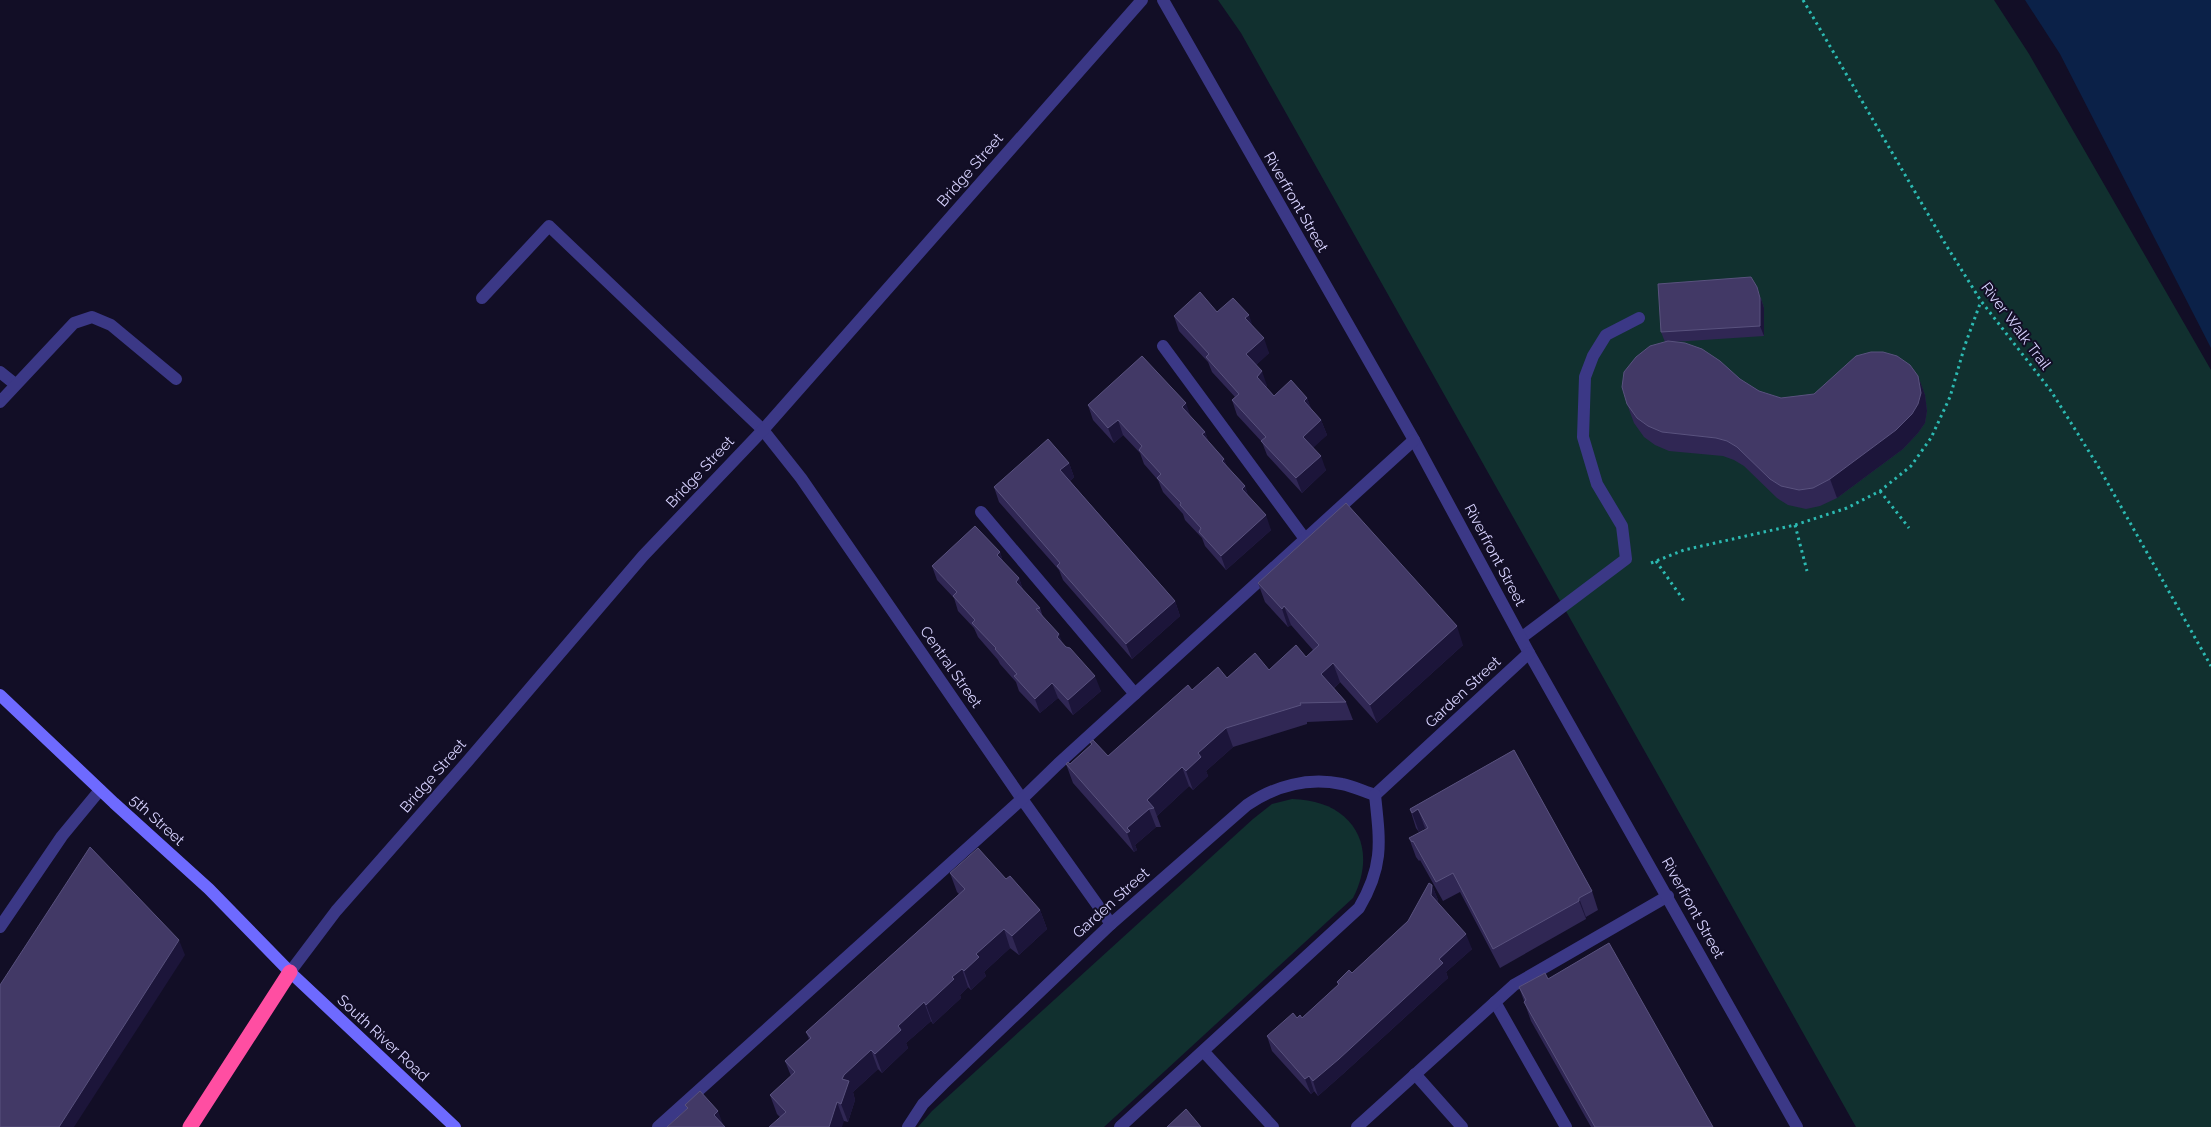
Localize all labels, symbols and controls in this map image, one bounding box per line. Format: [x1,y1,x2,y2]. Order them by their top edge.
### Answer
street label: Bridge Street [933,130,1007,210]
street label: Riverfront Street [1260,149,1332,255]
street label: River Walk Trail [1977,279,2055,374]
street label: Bridge Street [662,432,738,512]
street label: Riverfront Street [1461,501,1529,609]
street label: Central Street [916,623,986,711]
street label: Garden Street [1422,653,1504,731]
street label: Bridge Street [396,736,470,816]
street label: 5th Street [126,791,188,849]
street label: Riverfront Street [1658,854,1728,962]
street label: Garden Street [1069,864,1153,942]
street label: South River Road [333,991,433,1085]

